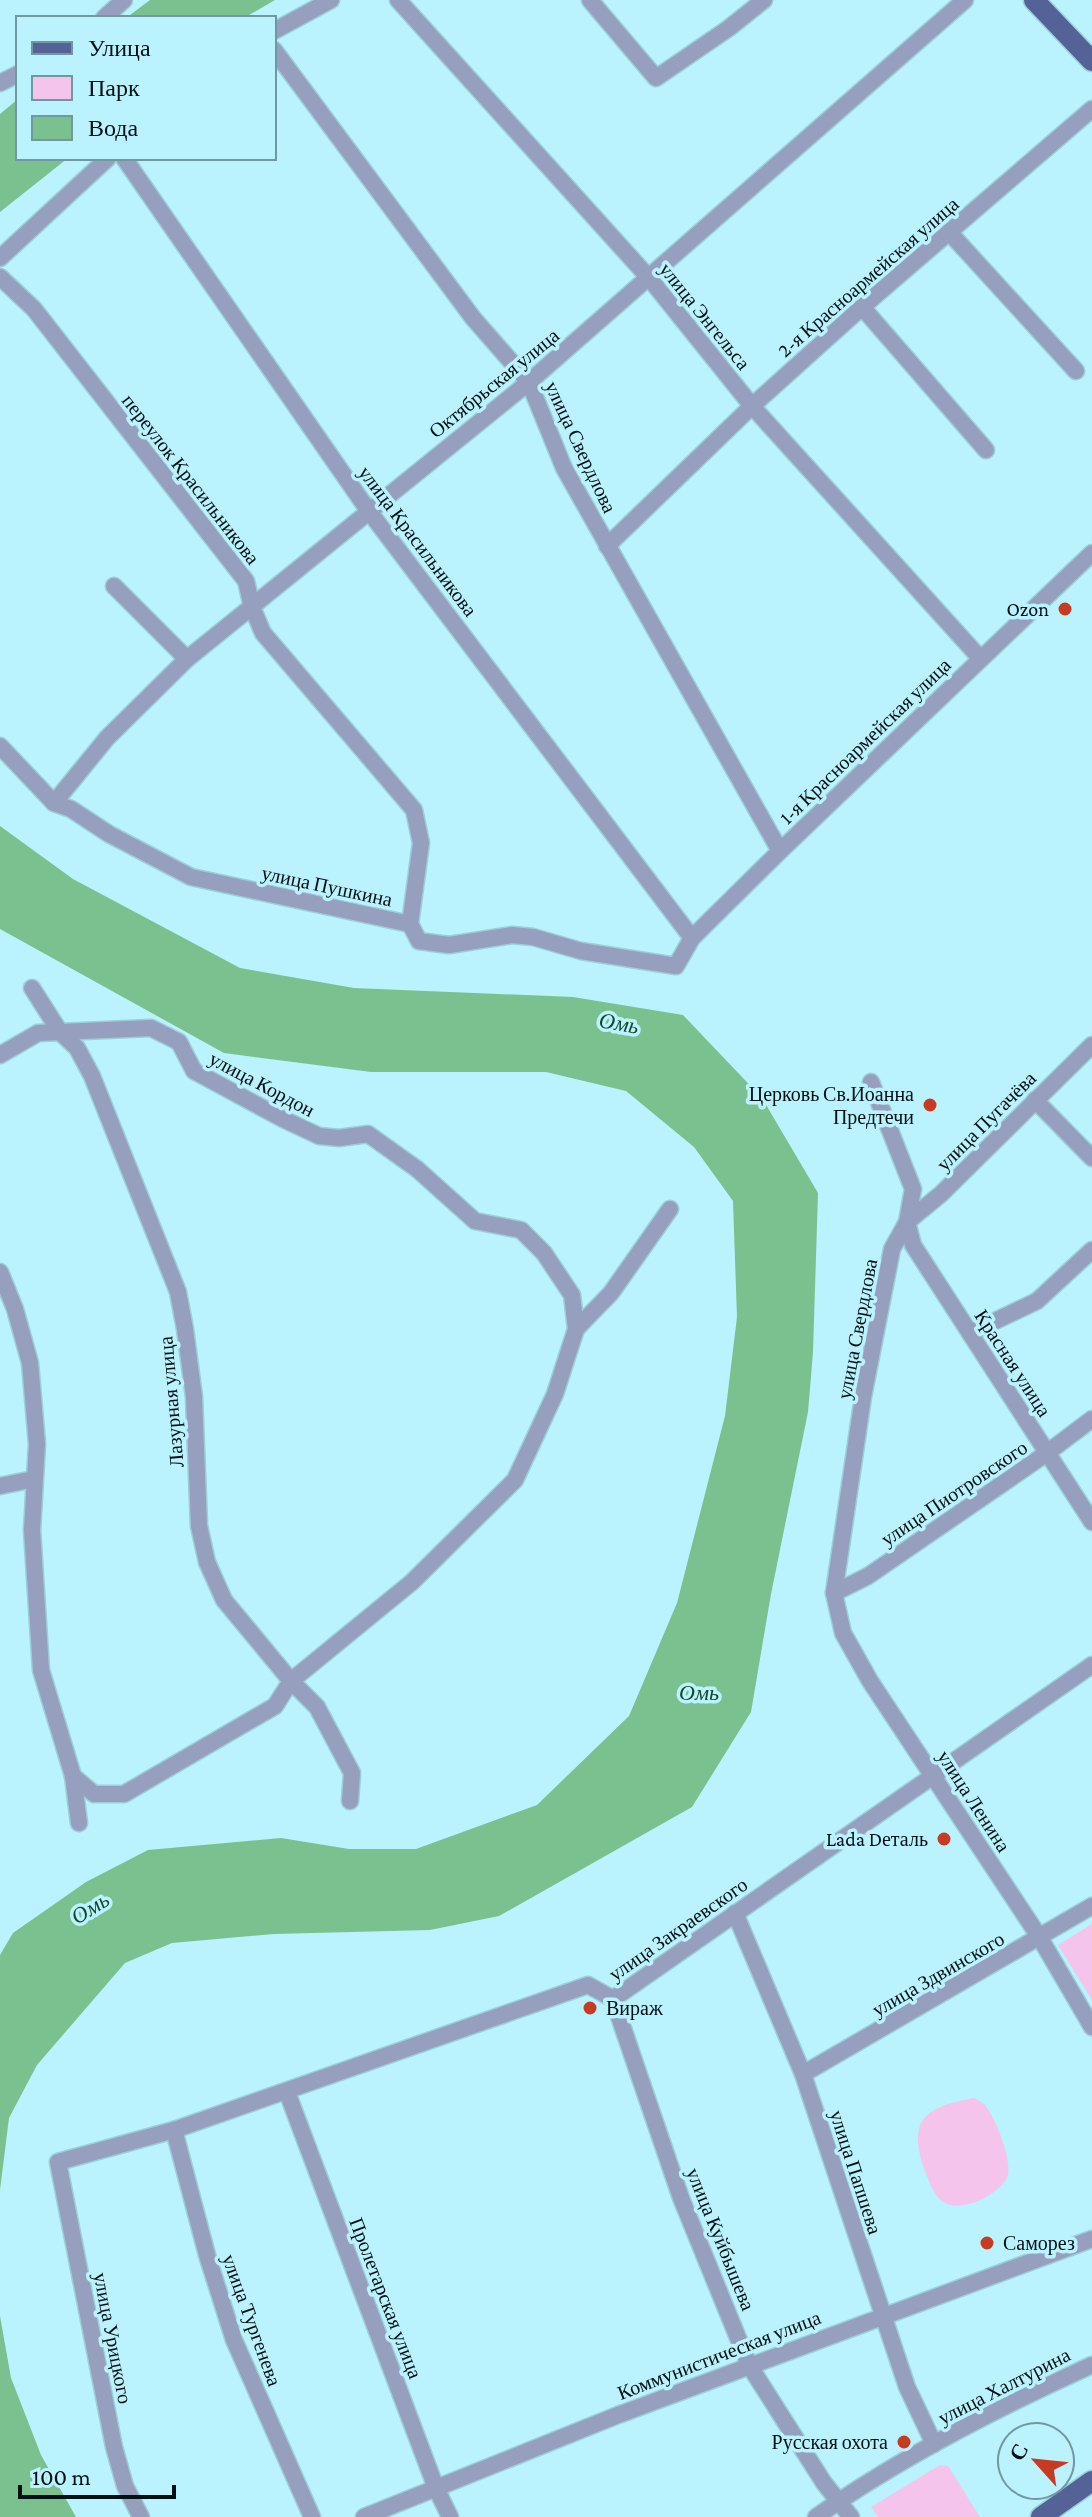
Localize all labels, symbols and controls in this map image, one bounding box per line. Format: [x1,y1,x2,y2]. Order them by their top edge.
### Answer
legend [16,16,276,160]
text: Улица [88,34,151,61]
text: Парк [88,74,140,101]
text: Вода [88,114,139,141]
street label: 2-я Красноармейская улица [773,193,963,362]
street label: улица Энгельса [654,258,755,375]
street label: Октябрьская улица [425,324,564,443]
street label: улица Свердлова [540,378,621,517]
street label: переулок Красильникова [117,390,264,569]
street label: улица Красильникова [354,462,482,621]
place label: Ozon [1006,598,1049,620]
marker: Ozon [1056,600,1074,618]
street label: 1-я Красноармейская улица [775,653,956,829]
street label: улица Пушкина [259,861,394,912]
water label: Омь [597,1007,641,1039]
street label: улица Кордон [205,1047,319,1122]
street label: улица Пугачёва [932,1067,1041,1176]
place label: Церковь Св.Иоанна Предтечи [749,1083,914,1129]
marker: Церковь Св.Иоанна Предтечи [921,1096,939,1114]
street label: улица Свердлова [833,1257,882,1401]
street label: Красная улица [969,1305,1056,1421]
street label: Лазурная улица [154,1335,189,1469]
street label: улица Пиотровского [877,1436,1032,1551]
water label: Омь [679,1680,719,1705]
street label: улица Ленина [932,1746,1015,1856]
place label: Lada Dеталь [826,1828,928,1850]
marker: Lada Dеталь [935,1830,953,1848]
street label: улица Закраевского [604,1873,752,1986]
water label: Омь [66,1887,114,1929]
street label: улица Здвинского [868,1927,1009,2022]
place label: Вираж [606,1997,663,2020]
marker: Вираж [581,1999,599,2017]
street label: улица Папшева [825,2107,886,2237]
street label: улица Куйбышева [681,2165,760,2314]
street label: Пролетарская улица [344,2215,427,2382]
place label: Саморез [1003,2232,1075,2255]
marker: Саморез [978,2234,996,2252]
street label: улица Тургенева [217,2251,286,2389]
street label: улица Урицкого [88,2270,137,2406]
street label: Коммунистическая улица [614,2306,824,2405]
street label: улица Халтурина [934,2343,1074,2430]
north arrow [996,2421,1076,2501]
place label: Русская охота [772,2431,888,2454]
marker: Русская охота [895,2433,913,2451]
text: С [1004,2439,1033,2465]
scale bar [20,2449,174,2499]
text: 100 m [32,2463,91,2490]

